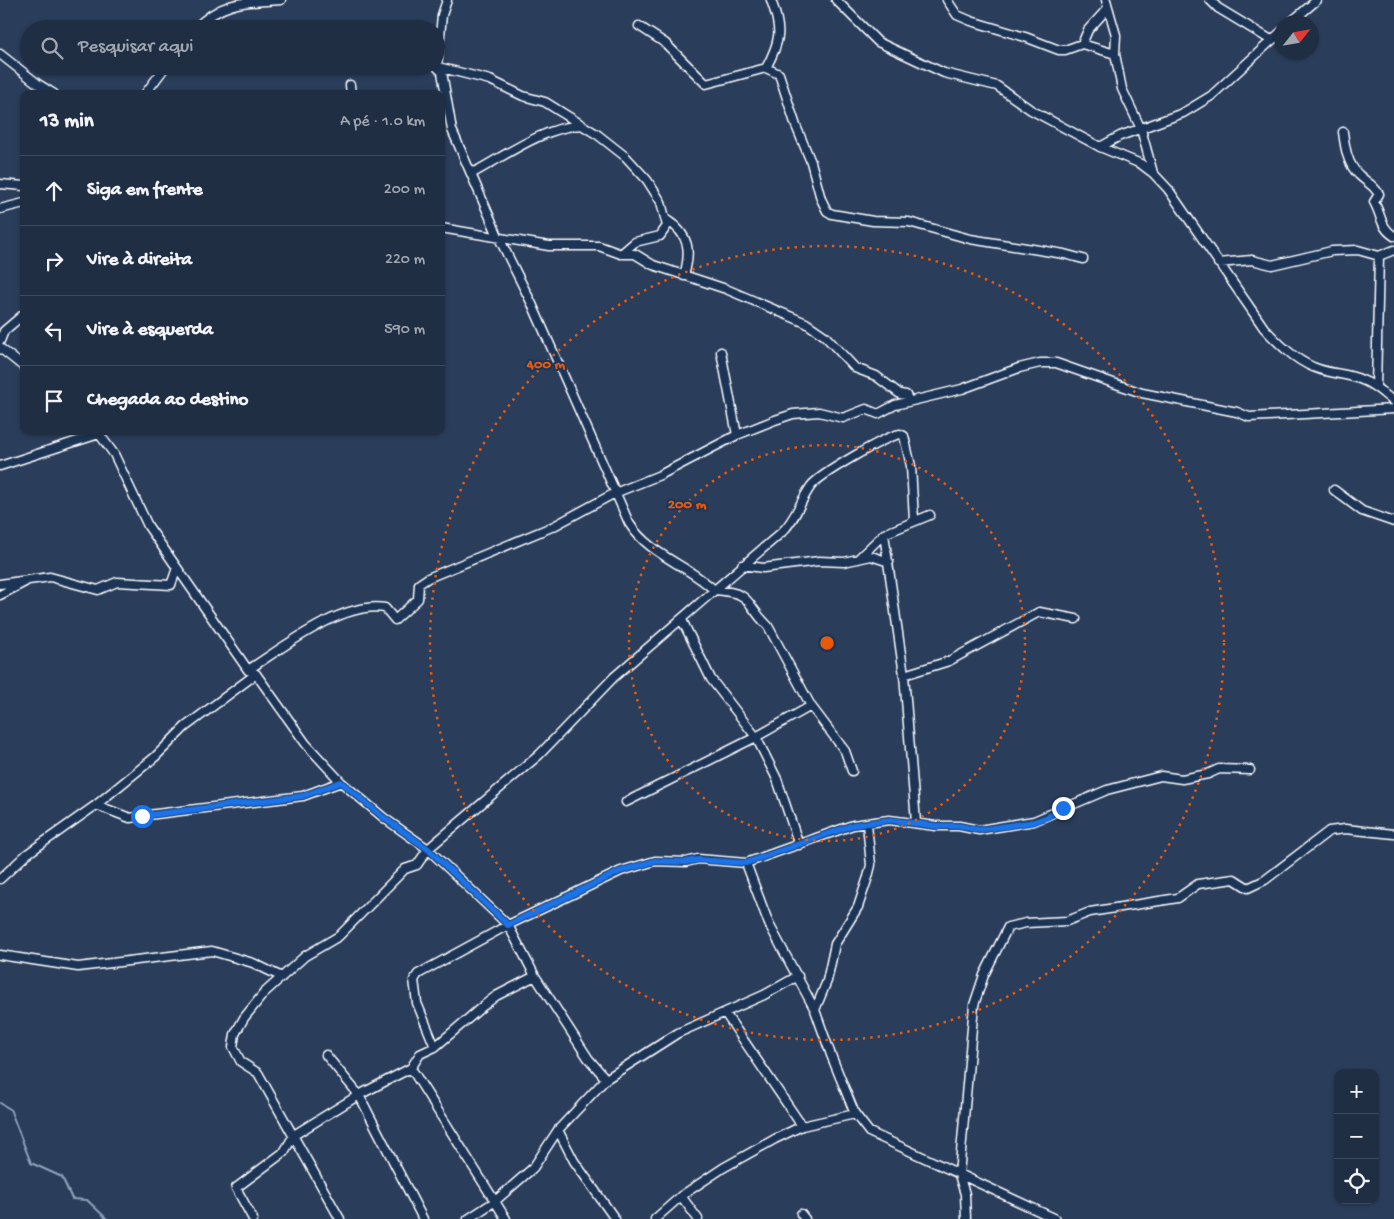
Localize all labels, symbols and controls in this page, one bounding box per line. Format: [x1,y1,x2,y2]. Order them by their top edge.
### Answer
north arrow [1274,15,1319,60]
search box [20,20,445,75]
icon: search [38,34,66,62]
text: Pesquisar aqui [78,36,193,59]
text: 13 min [40,110,94,135]
text: A pé · 1.0 km [340,113,425,132]
icon: ahead [40,177,68,205]
text: Siga em frente [87,179,203,202]
text: 200 m [384,181,425,200]
icon: right [40,247,68,275]
text: Vire à direita [87,249,192,272]
text: 220 m [385,251,425,270]
icon: left [40,317,68,345]
text: Vire à esquerda [87,319,213,342]
text: 590 m [384,321,425,340]
text: 400 m [526,356,566,374]
icon: arrive [40,387,68,415]
text: Chegada ao destino [87,389,248,412]
text: 200 m [668,496,707,514]
centre of rings [818,634,836,652]
route end [1052,797,1075,820]
route start [131,805,154,828]
map controls [1334,1069,1379,1204]
button: + [1334,1069,1379,1114]
button: − [1334,1114,1379,1159]
button: locate [1334,1159,1379,1204]

